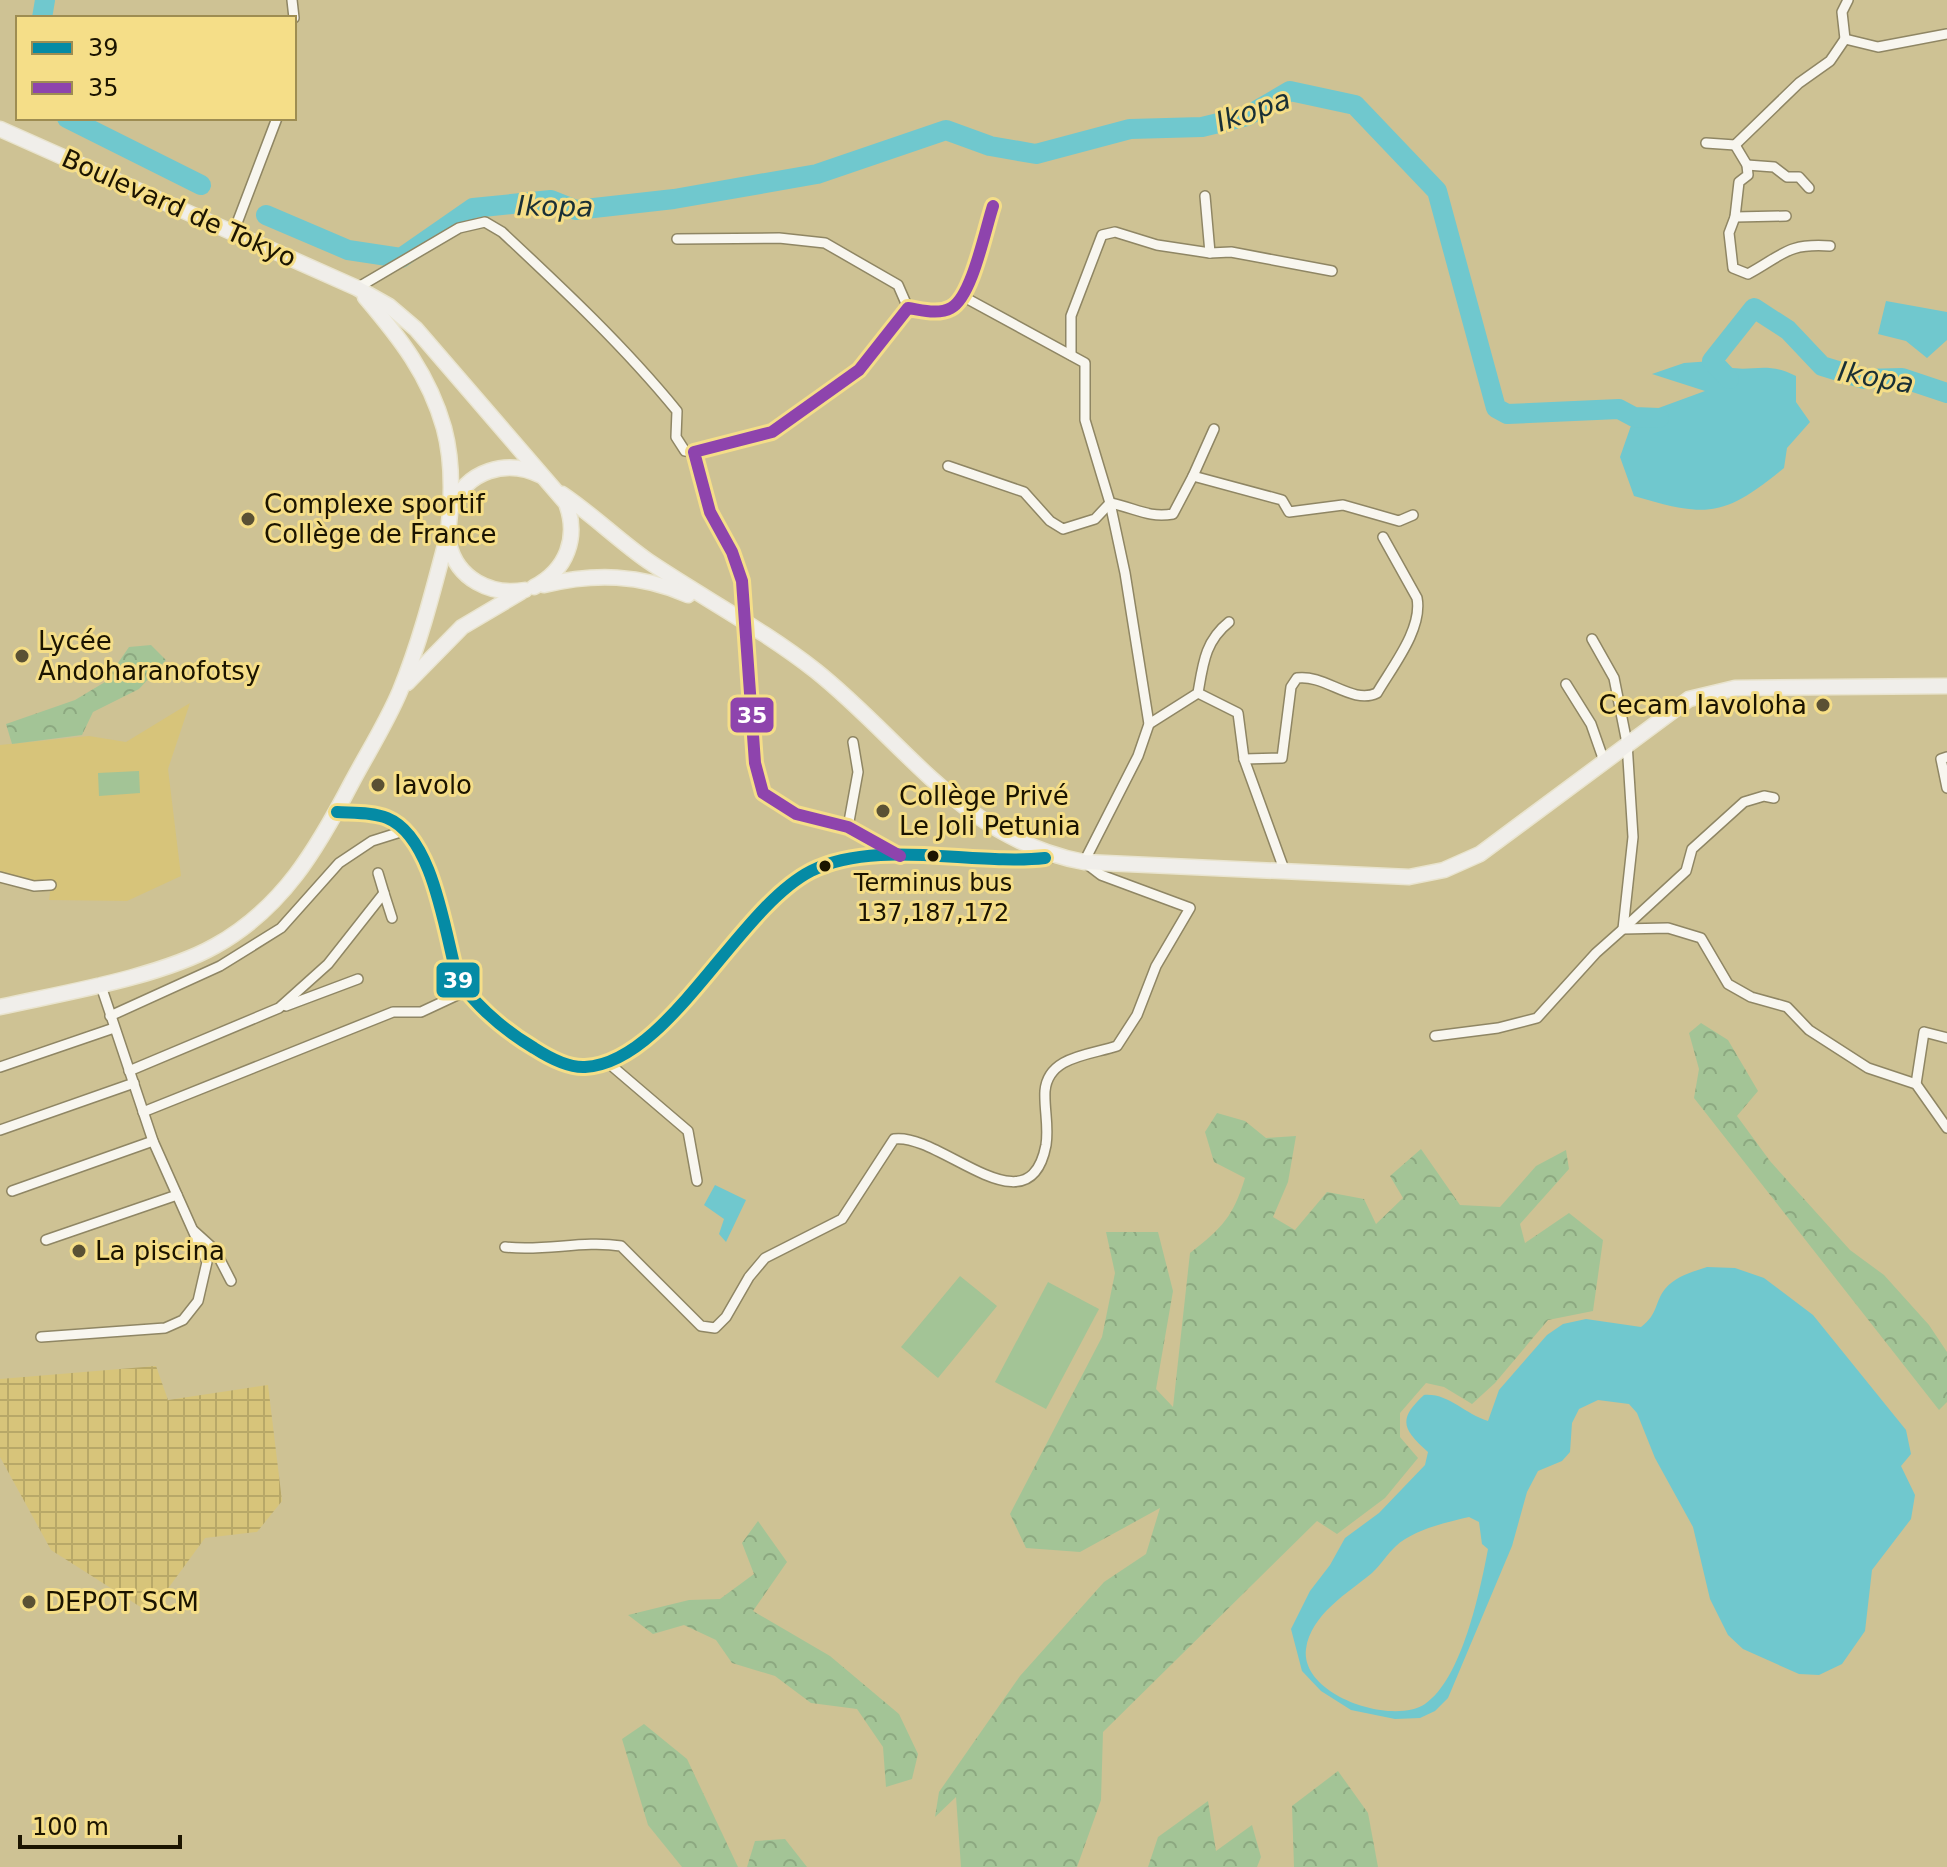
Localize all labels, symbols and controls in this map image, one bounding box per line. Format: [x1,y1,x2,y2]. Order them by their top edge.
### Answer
legend [16,16,296,120]
text: 39 [88,34,119,62]
text: 35 [88,74,119,102]
water label: Ikopa [1212,82,1295,139]
street label: Boulevard de Tokyo [57,143,301,273]
water label: Ikopa [516,189,594,224]
water label: Ikopa [1835,355,1916,400]
place label: Complexe sportif Collège de France [264,489,497,549]
marker: Complexe sportif Collège de France [239,510,257,528]
place label: Lycée Andoharanofotsy [38,626,260,686]
marker: Lycée Andoharanofotsy [13,647,31,665]
place label: Cecam Iavoloha [1599,690,1807,720]
line badge: 35 [729,696,775,734]
marker: Cecam Iavoloha [1814,696,1832,714]
text: 35 [737,703,767,728]
place label: Iavolo [394,770,472,800]
marker: Iavolo [369,776,387,794]
place label: Collège Privé Le Joli Petunia [899,781,1081,841]
marker: Collège Privé Le Joli Petunia [874,802,892,820]
marker: Terminus bus 137,187,172 [925,848,941,864]
unlabelled marker [817,858,833,874]
place label: Terminus bus 137,187,172 [853,869,1012,927]
line badge: 39 [435,961,481,999]
text: 39 [443,968,473,993]
place label: La piscina [95,1236,225,1266]
marker: La piscina [70,1242,88,1260]
place label: DEPOT SCM [45,1587,199,1617]
marker: DEPOT SCM [20,1593,38,1611]
scale bar [20,1799,180,1849]
text: 100 m [32,1813,109,1841]

